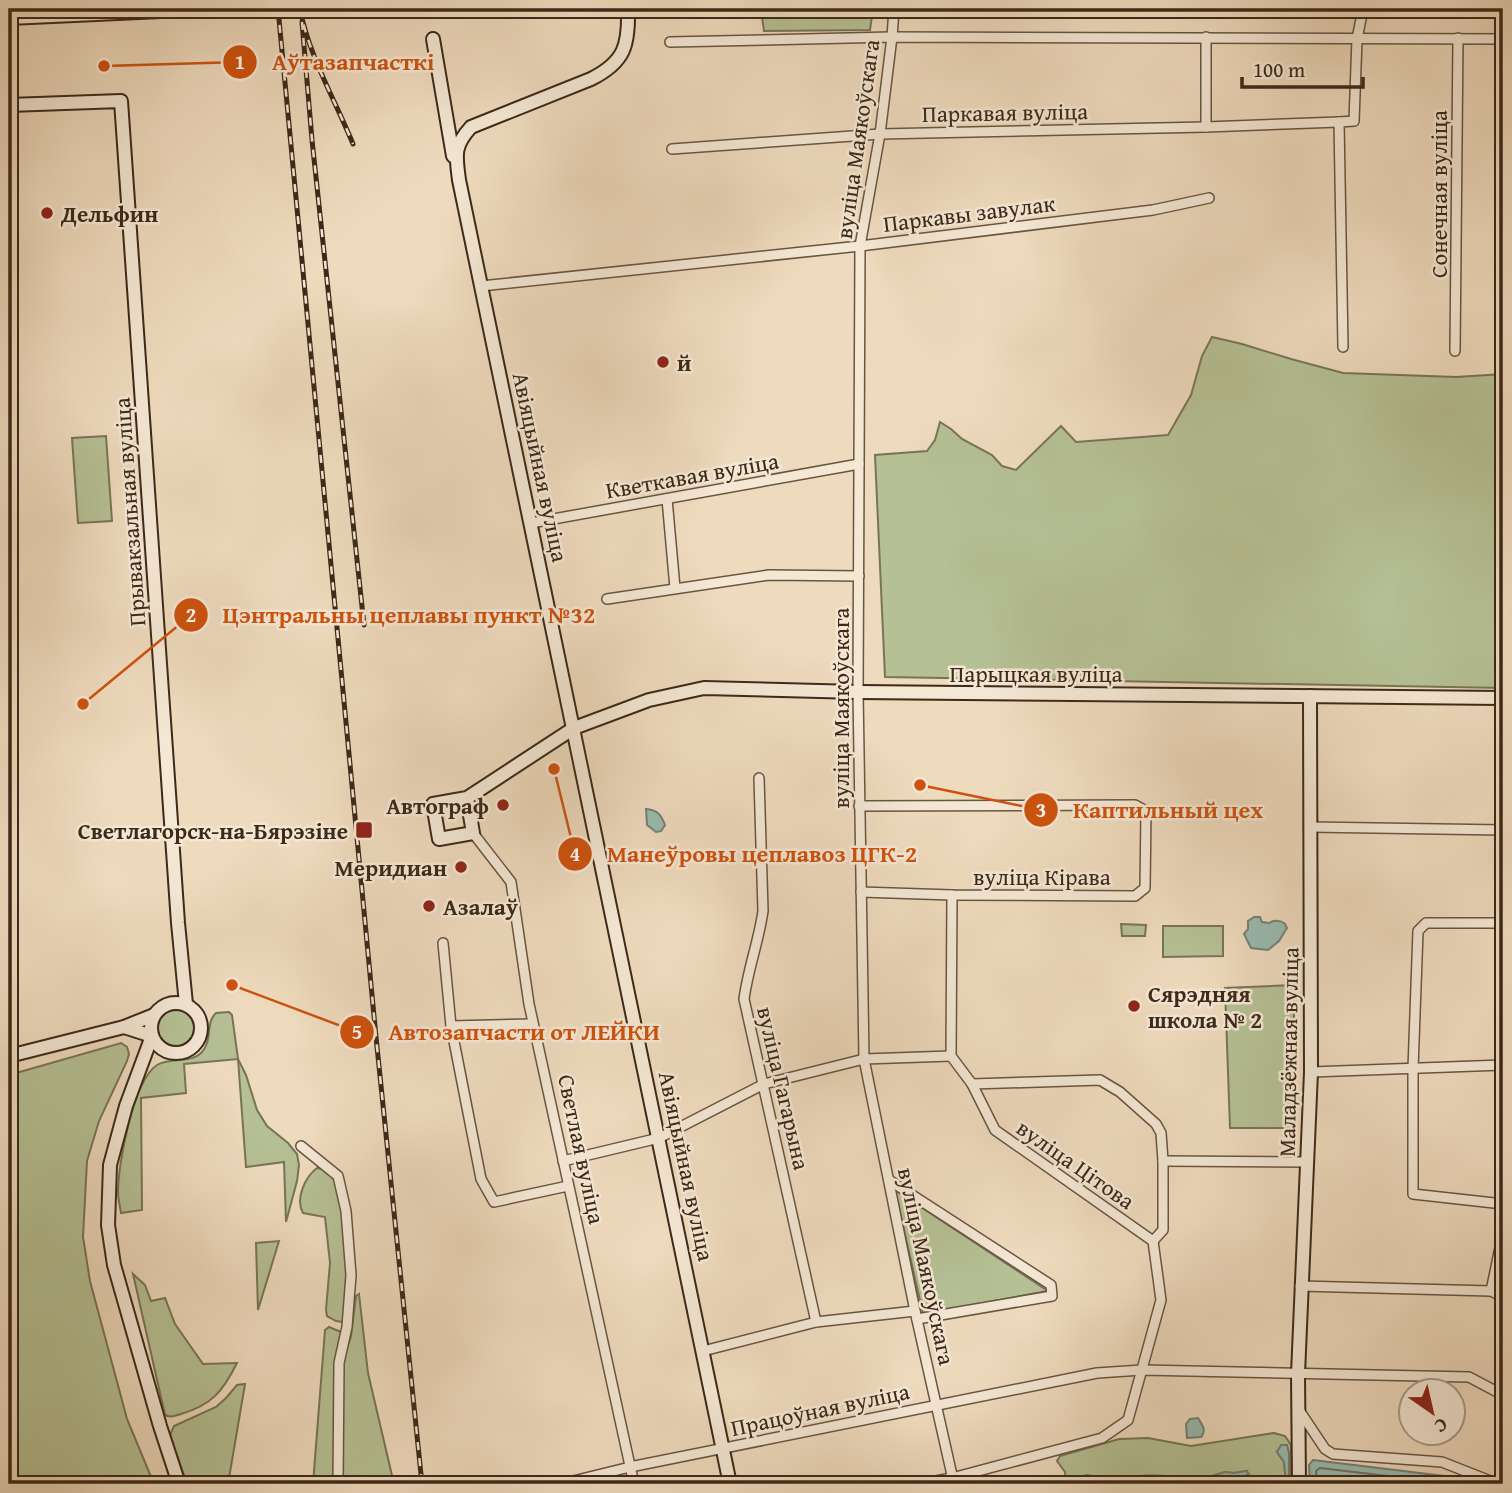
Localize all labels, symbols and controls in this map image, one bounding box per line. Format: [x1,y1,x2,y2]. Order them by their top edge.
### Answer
street label: вуліца Маякоўскага [827,37,887,241]
callout: Аўтазапчасткі [223,39,449,84]
text: Аўтазапчасткі [272,44,434,79]
text: 1 [235,46,245,77]
scale bar [1242,46,1363,90]
text: 100 m [1253,54,1305,85]
street label: Паркавая вуліца [922,94,1088,130]
street label: Сонечная вуліца [1422,110,1455,278]
street label: Паркавы завулак [881,186,1057,240]
place label: Дельфин [60,197,158,230]
marker: Дельфин [39,205,55,221]
place label: й [677,346,691,379]
marker: й [655,354,671,370]
street label: Авіяцыйная вуліца [505,369,577,565]
street label: Прывакзальная вуліца [105,397,153,627]
street label: Кветкавая вуліца [603,444,781,506]
callout: Цэнтральны цеплавы пункт №32 [173,592,609,637]
text: Цэнтральны цеплавы пункт №32 [223,597,595,632]
text: 2 [186,599,196,630]
street label: вуліца Маякоўскага [824,607,857,809]
street label: Парыцкая вуліца [949,657,1123,690]
callout: Каптильный цех [1024,787,1277,832]
place label: Автограф [386,789,489,822]
text: Каптильный цех [1073,792,1263,827]
text: 3 [1036,794,1046,825]
marker: Автограф [495,797,511,813]
place label: Светлагорск-на-Бярэзіне [78,814,348,847]
marker: Светлагорск-на-Бярэзіне [354,820,374,840]
callout: Манеўровы цеплавоз ЦГК-2 [558,831,931,876]
text: Манеўровы цеплавоз ЦГК-2 [607,836,917,871]
text: 4 [570,838,581,869]
place label: Меридиан [334,851,447,884]
marker: Меридиан [453,859,469,875]
street label: вуліца Кірава [973,860,1111,893]
place label: Азалаў [443,890,518,923]
marker: Азалаў [421,898,437,914]
street label: Маладзёжная вуліца [1270,947,1306,1157]
place label: Сярэдняя школа № 2 [1148,977,1262,1036]
marker: Сярэдняя школа № 2 [1126,998,1142,1014]
street label: вуліца Гагарына [749,1003,819,1173]
callout: Автозапчасти от ЛЕЙКИ [339,1010,674,1055]
text: Автозапчасти от ЛЕЙКИ [388,1014,660,1049]
text: 5 [352,1016,362,1047]
street label: Авіяцыйная вуліца [651,1068,723,1264]
street label: Светлая вуліца [550,1071,614,1227]
street label: вуліца Цітова [1010,1111,1142,1217]
street label: вуліца Маякоўскага [890,1164,964,1368]
street label: Працоўная вуліца [728,1374,912,1444]
north arrow [1396,1378,1466,1448]
text: С [1429,1411,1454,1441]

